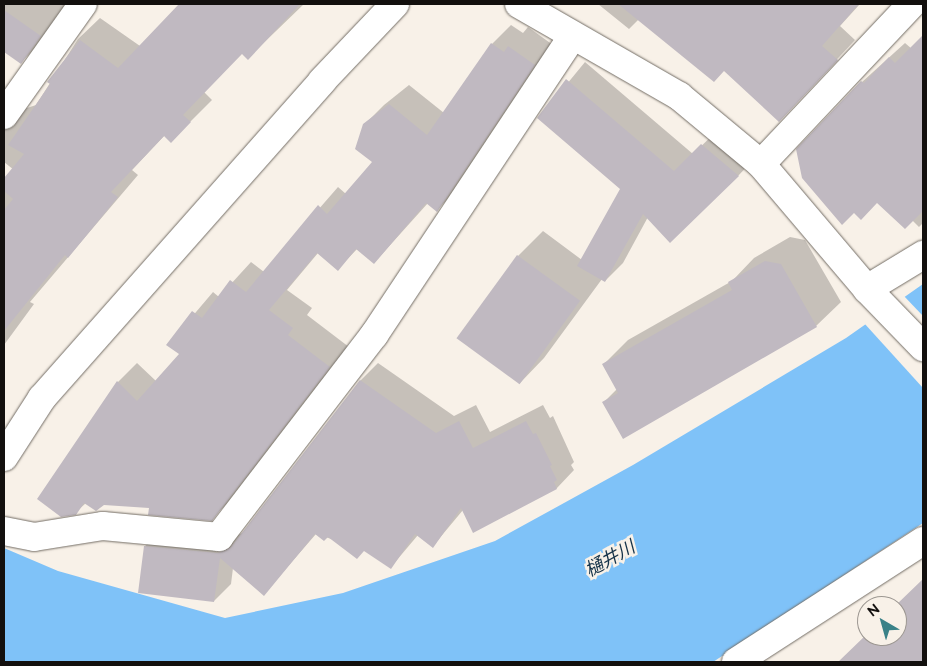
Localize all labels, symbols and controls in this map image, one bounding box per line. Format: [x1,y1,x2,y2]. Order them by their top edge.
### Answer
water label: 樋井川 [581,536,639,582]
north arrow [857,596,907,646]
text: N [864,600,883,620]

